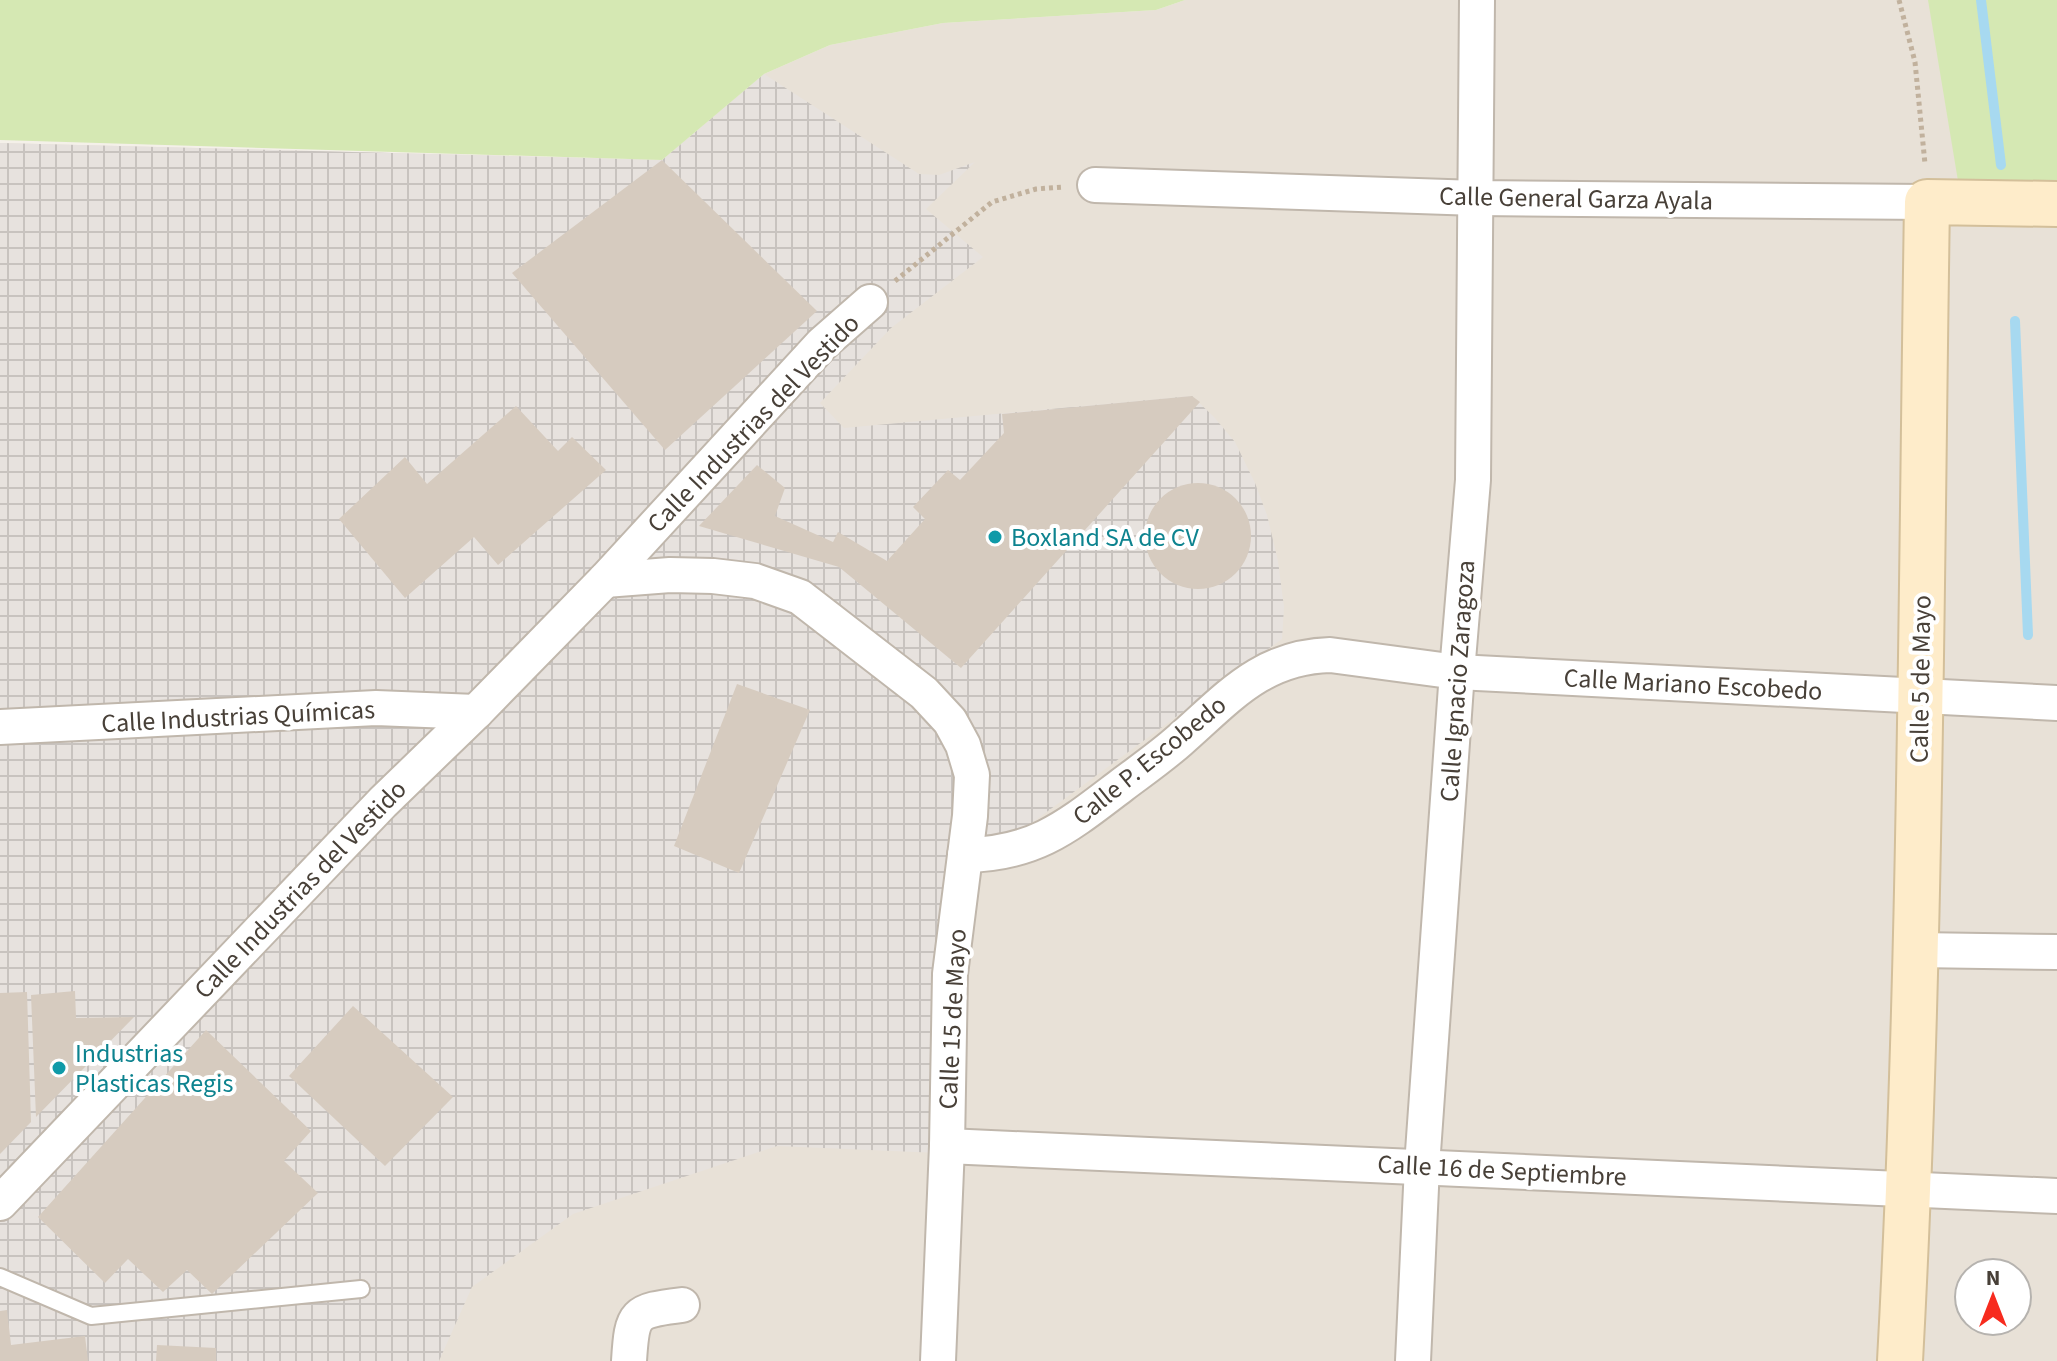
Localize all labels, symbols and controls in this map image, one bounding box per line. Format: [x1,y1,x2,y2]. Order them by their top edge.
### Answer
street label: Calle General Garza Ayala [1439,178,1713,219]
street label: Calle Industrias del Vestido [639,306,868,541]
place label: Boxland SA de CV [1011,519,1200,556]
marker: Boxland SA de CV [986,528,1004,546]
street label: Calle Ignacio Zaragoza [1431,559,1484,803]
street label: Calle 5 de Mayo [1901,595,1940,763]
street label: Calle Mariano Escobedo [1563,659,1823,710]
street label: Calle P. Escobedo [1064,687,1234,834]
street label: Calle Industrias Químicas [100,691,376,742]
street label: Calle Industrias del Vestido [186,772,415,1007]
street label: Calle 15 de Mayo [929,928,976,1110]
place label: Industrias Plasticas Regis [75,1035,233,1102]
marker: Industrias Plasticas Regis [50,1059,68,1077]
street label: Calle 16 de Septiembre [1377,1146,1627,1195]
north arrow [1953,1257,2033,1337]
text: N [1986,1262,2000,1294]

